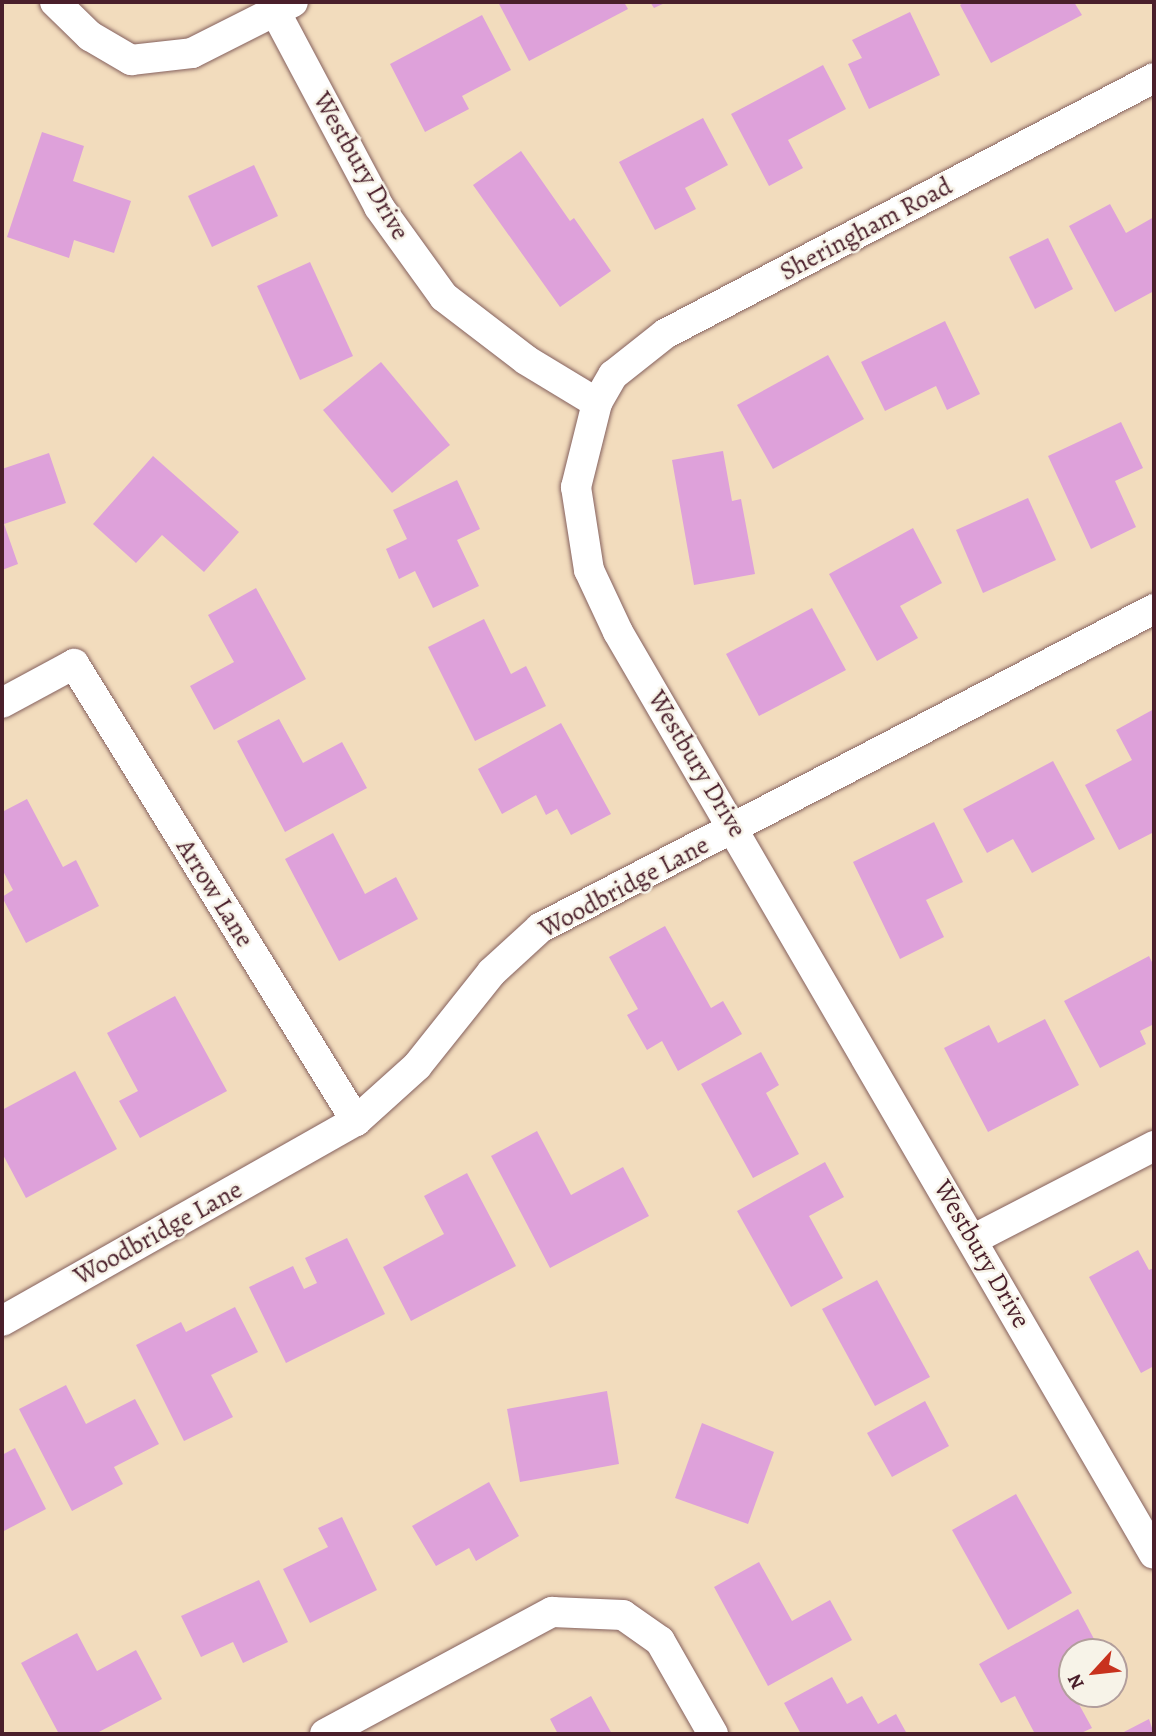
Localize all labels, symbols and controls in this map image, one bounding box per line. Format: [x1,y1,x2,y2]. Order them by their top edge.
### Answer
street label: Westbury Drive [306,86,416,246]
street label: Sheringham Road [775,171,957,287]
street label: Westbury Drive [641,685,753,843]
street label: Woodbridge Lane [534,829,714,945]
street label: Arrow Lane [170,833,260,953]
street label: Woodbridge Lane [68,1174,248,1292]
street label: Westbury Drive [927,1174,1037,1334]
north arrow [1058,1638,1128,1708]
text: N [1061,1670,1091,1694]

